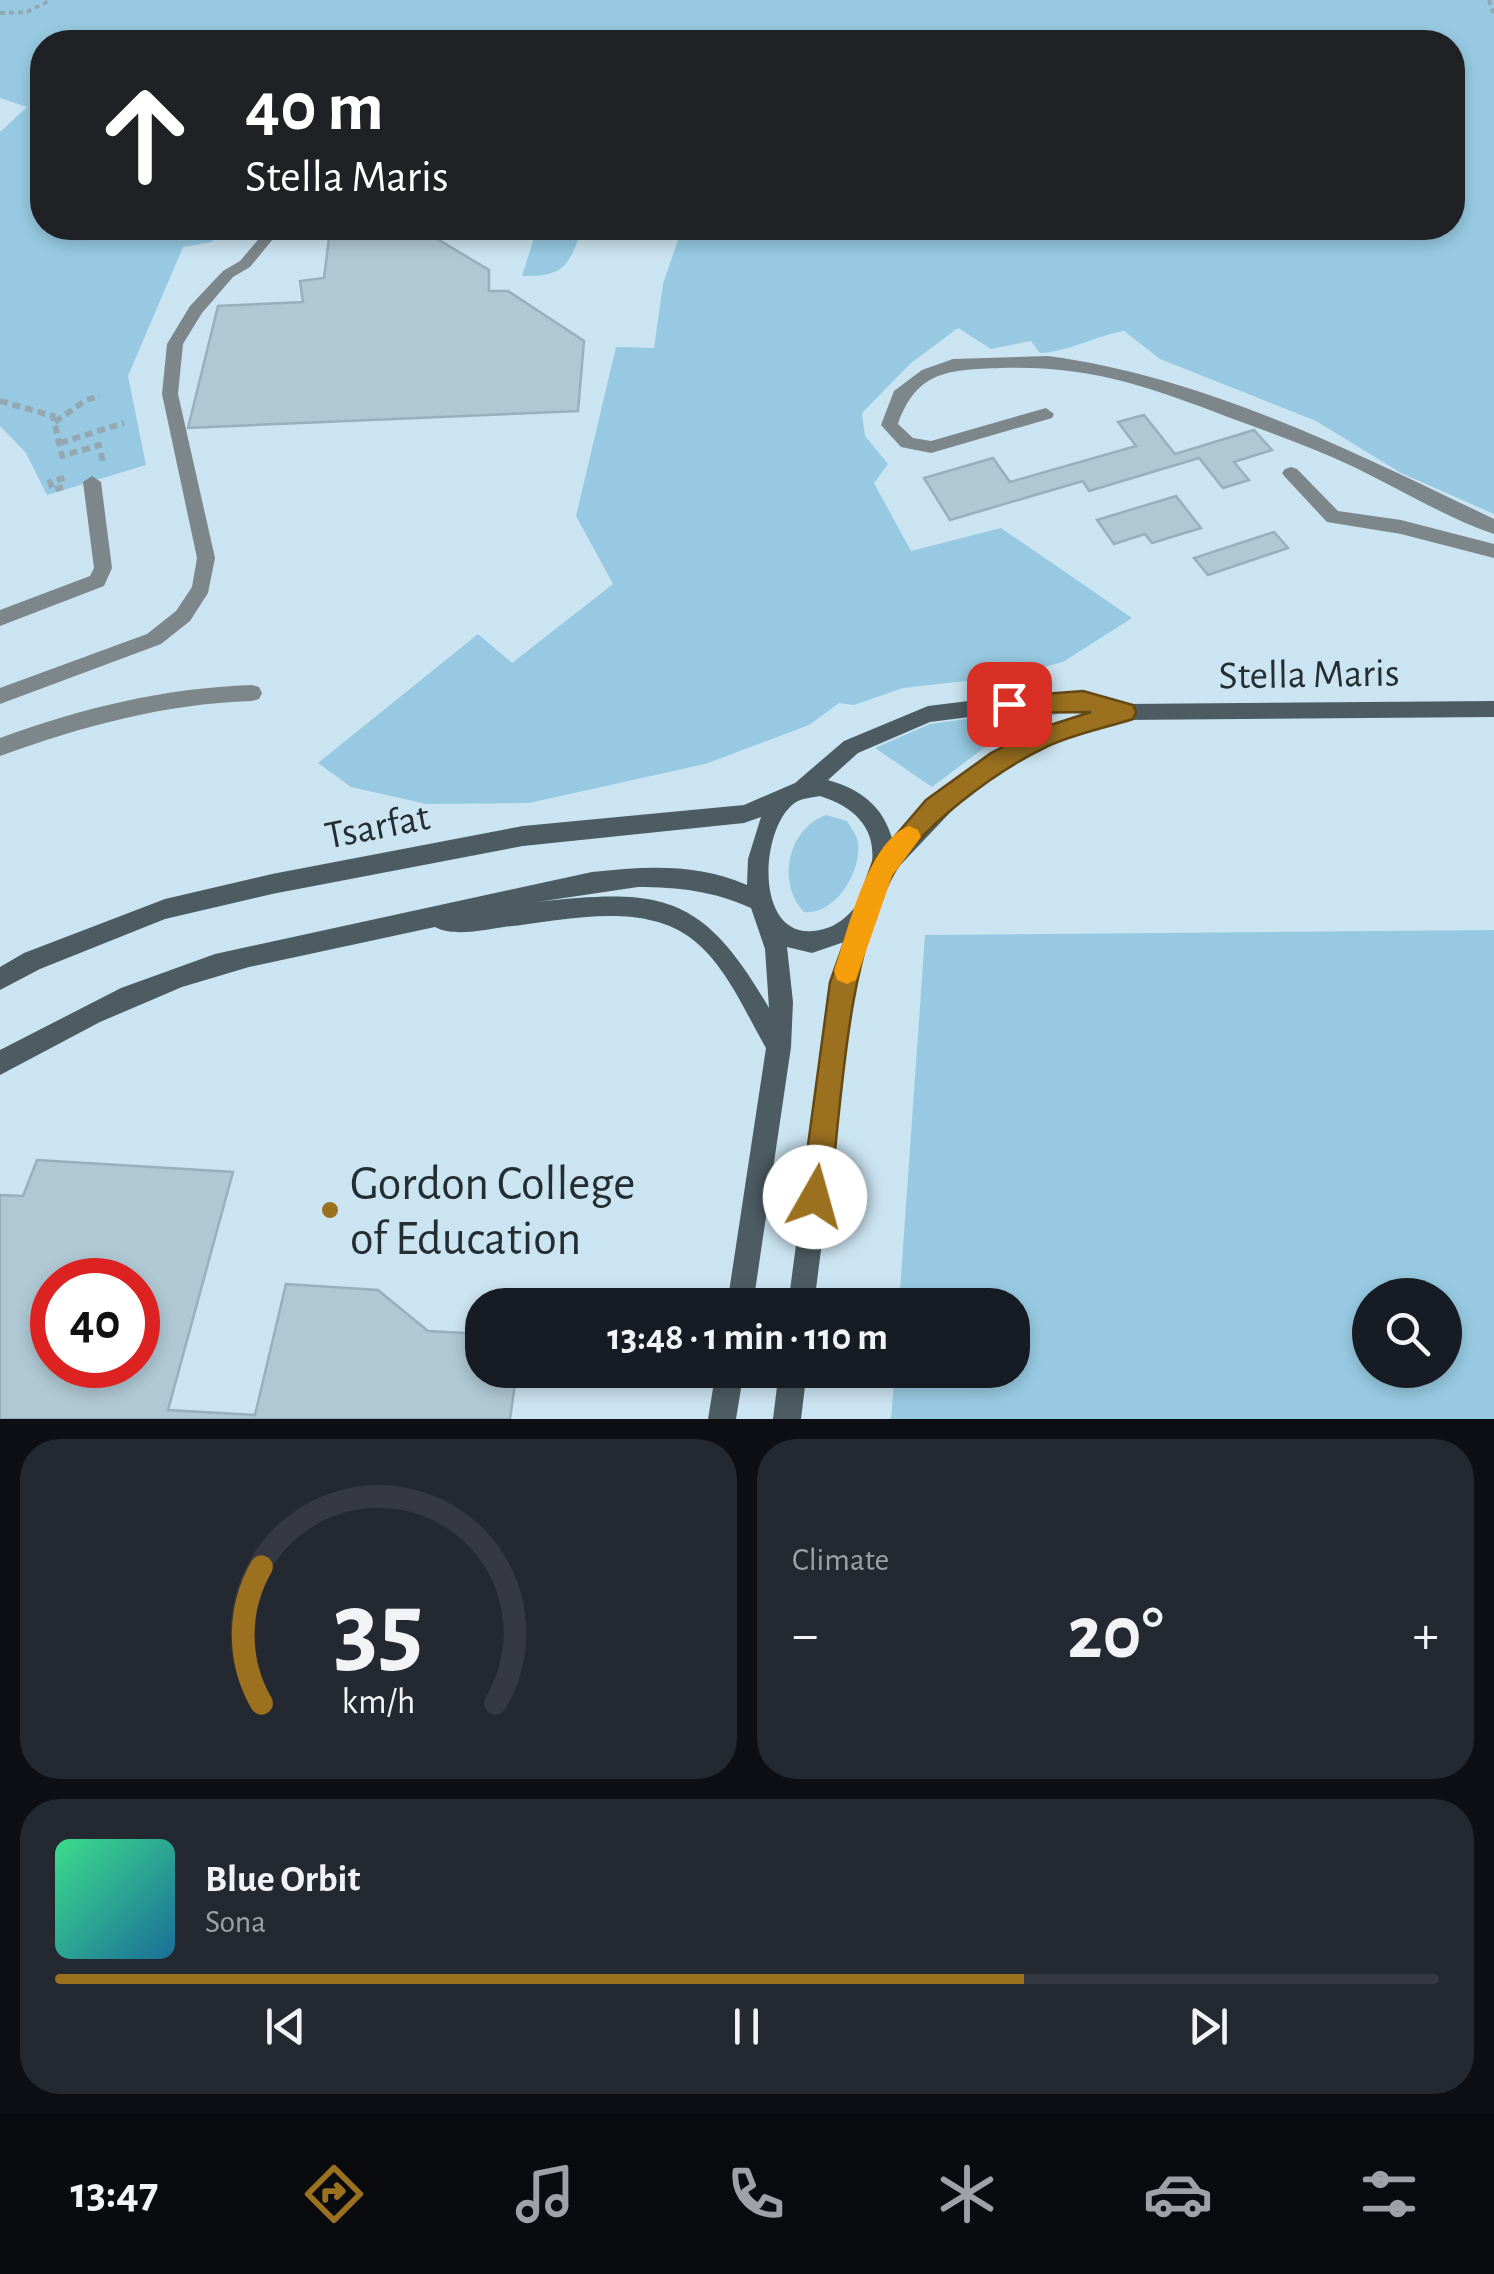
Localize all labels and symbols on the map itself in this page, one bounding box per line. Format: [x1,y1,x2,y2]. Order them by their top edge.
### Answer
street label: Stella Maris [1218,653,1400,697]
pin [967,662,1052,747]
street label: Tsarfat [322,797,433,857]
position arrow [763,1145,867,1249]
place label: Gordon College of Education [350,1161,635,1264]
marker: Gordon College of Education [319,1199,341,1221]
speed limit sign: 40 [30,1258,160,1388]

